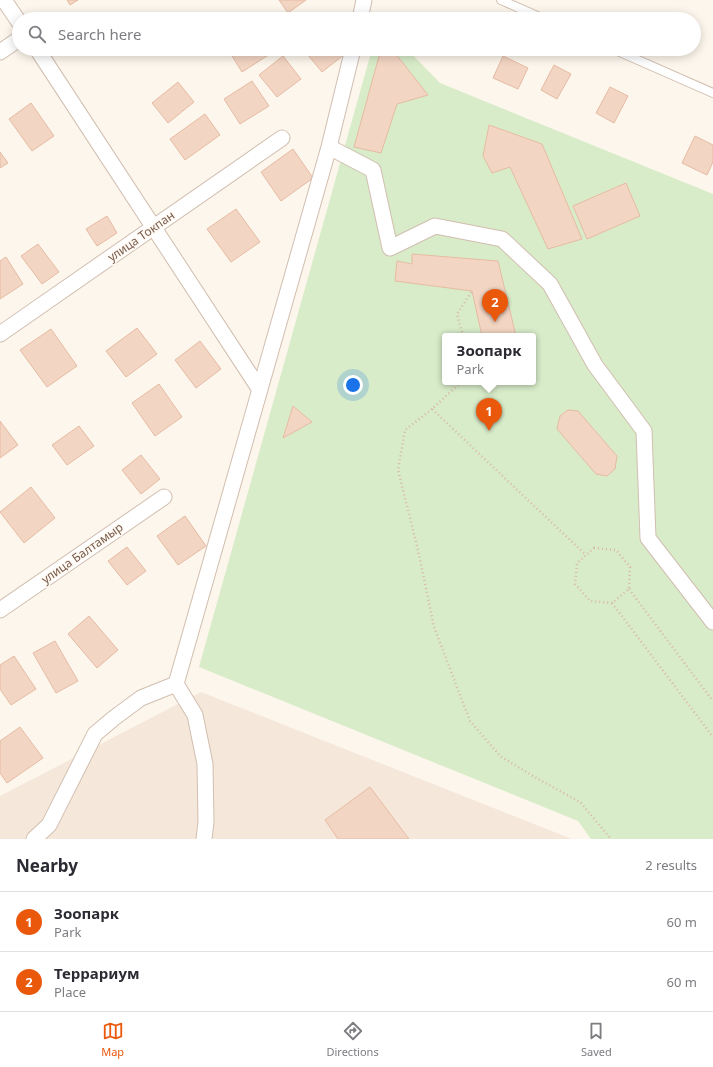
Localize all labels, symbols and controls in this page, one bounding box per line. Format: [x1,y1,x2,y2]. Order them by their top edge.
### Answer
search box [12,12,701,56]
icon: search [26,23,48,45]
text: Search here [58,24,141,44]
street label: улица Токпан [104,207,178,265]
pin: 2 [482,289,508,322]
popup [442,333,536,385]
text: Зоопарк [457,340,521,360]
text: Park [457,360,484,378]
your location [343,375,363,395]
pin: 1 [476,398,502,431]
street label: улица Балтамыр [38,518,126,588]
text: Nearby [16,854,78,877]
text: 2 results [645,856,697,874]
text: Зоопарк [54,903,119,923]
text: 1 [25,913,33,931]
text: 60 m [667,913,697,931]
text: Park [54,923,81,941]
text: Террариум [54,963,140,983]
text: 2 [25,973,33,991]
text: 60 m [667,973,697,991]
text: Place [54,983,86,1001]
tab: Map [101,1020,124,1059]
tab: Directions [326,1020,379,1059]
tab: Saved [581,1020,612,1059]

